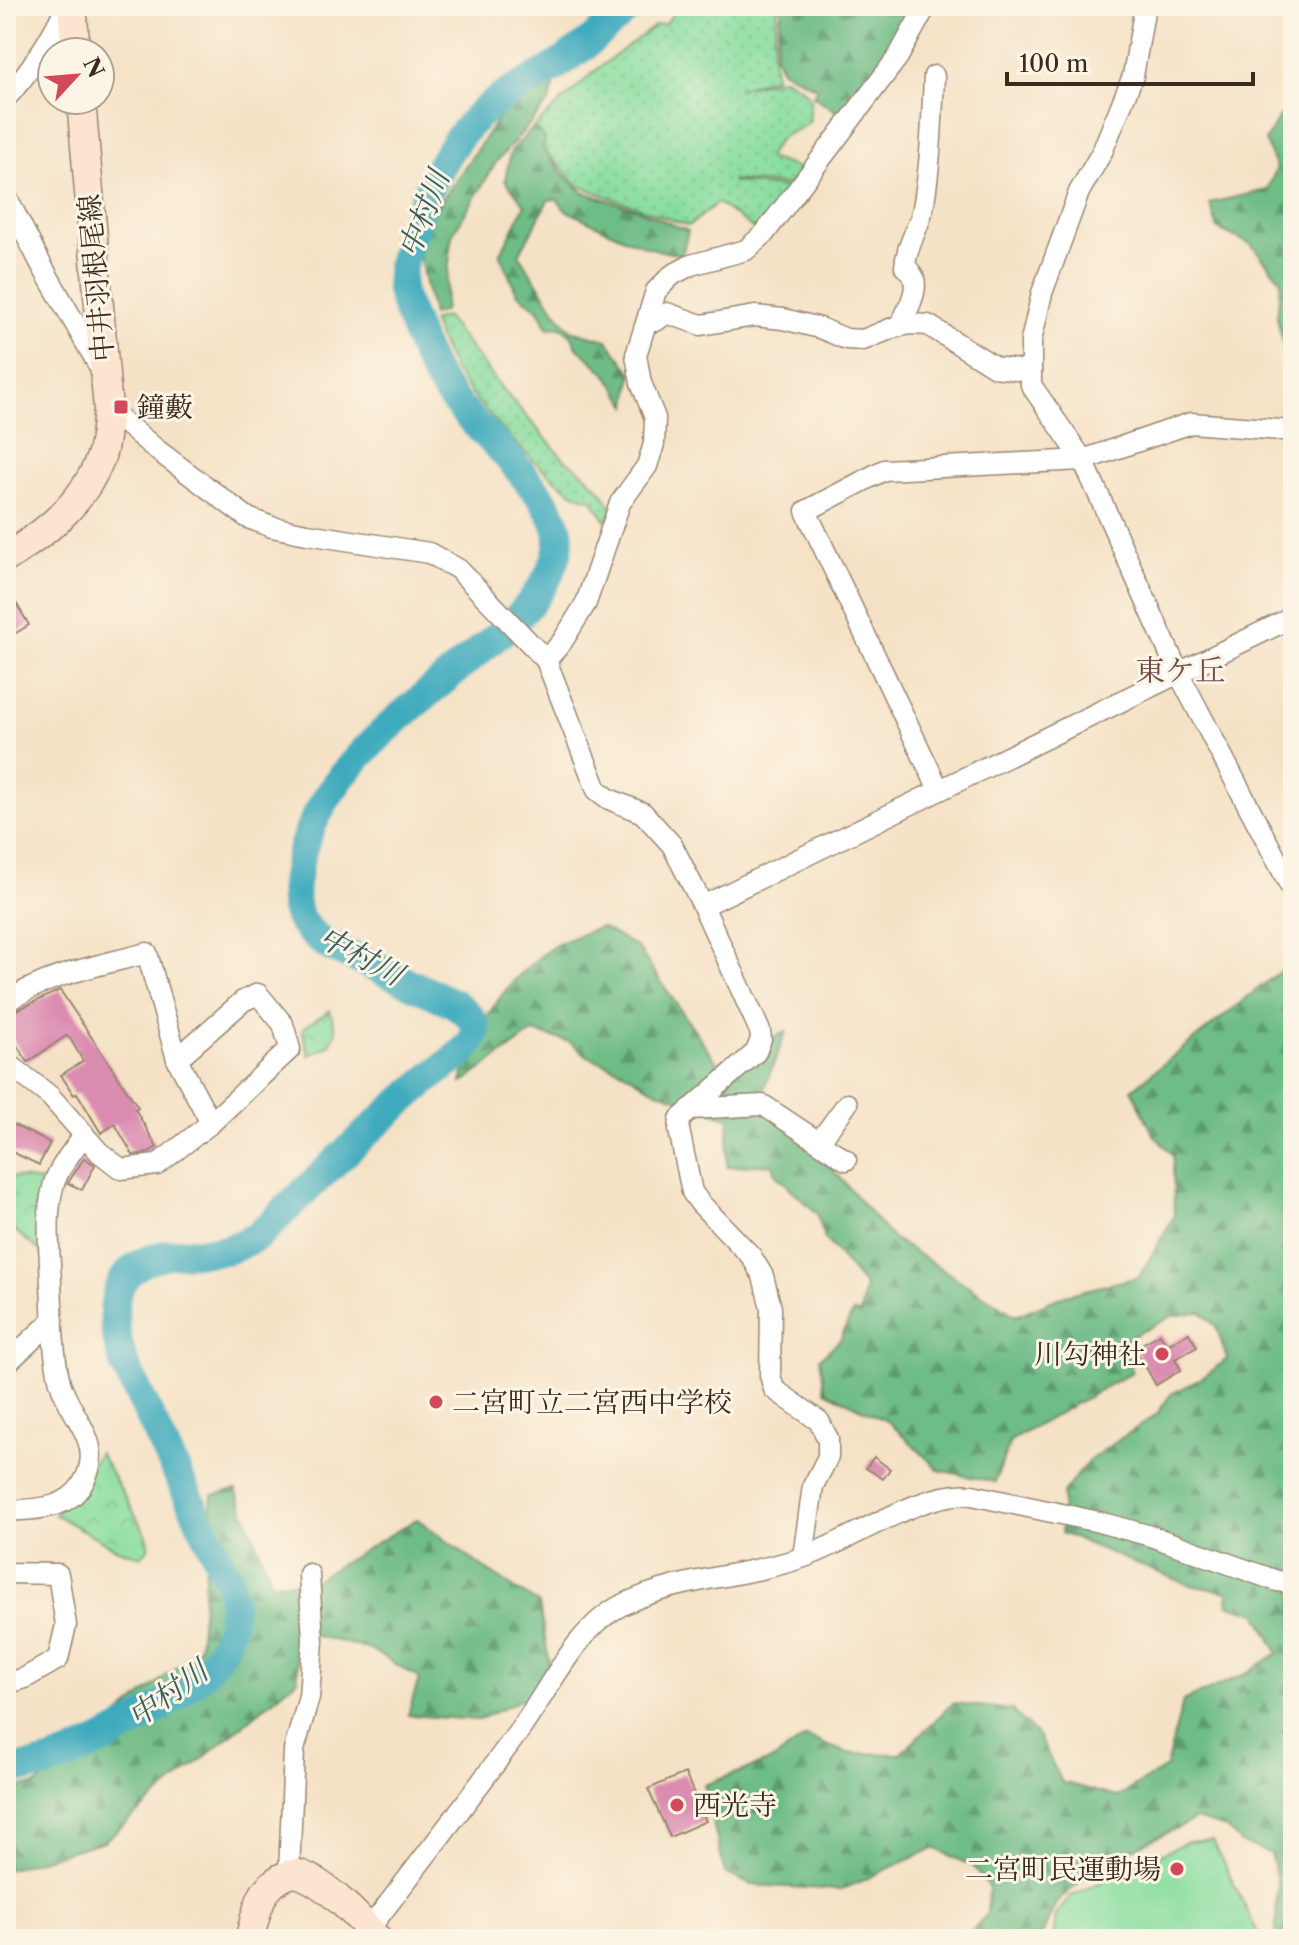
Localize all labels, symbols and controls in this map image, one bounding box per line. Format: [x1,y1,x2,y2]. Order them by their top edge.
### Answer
north arrow [36,36,116,116]
scale bar [1007,36,1253,86]
text: 100 m [1019,49,1088,78]
text: N [77,53,110,82]
water label: 中村川 [390,162,458,262]
street label: 中井羽根尾線 [72,193,120,363]
place label: 鐘藪 [137,390,193,424]
marker: 鐘藪 [112,398,130,416]
district label: 東ケ丘 [1135,652,1225,689]
water label: 中村川 [313,918,412,994]
place label: 川勾神社 [1034,1337,1146,1371]
marker: 川勾神社 [1153,1345,1171,1363]
place label: 二宮町立二宮西中学校 [452,1385,732,1419]
marker: 二宮町立二宮西中学校 [427,1393,445,1411]
water label: 中村川 [120,1650,217,1735]
place label: 西光寺 [693,1788,777,1822]
marker: 西光寺 [668,1796,686,1814]
place label: 二宮町民運動場 [965,1852,1161,1886]
marker: 二宮町民運動場 [1168,1860,1186,1878]

